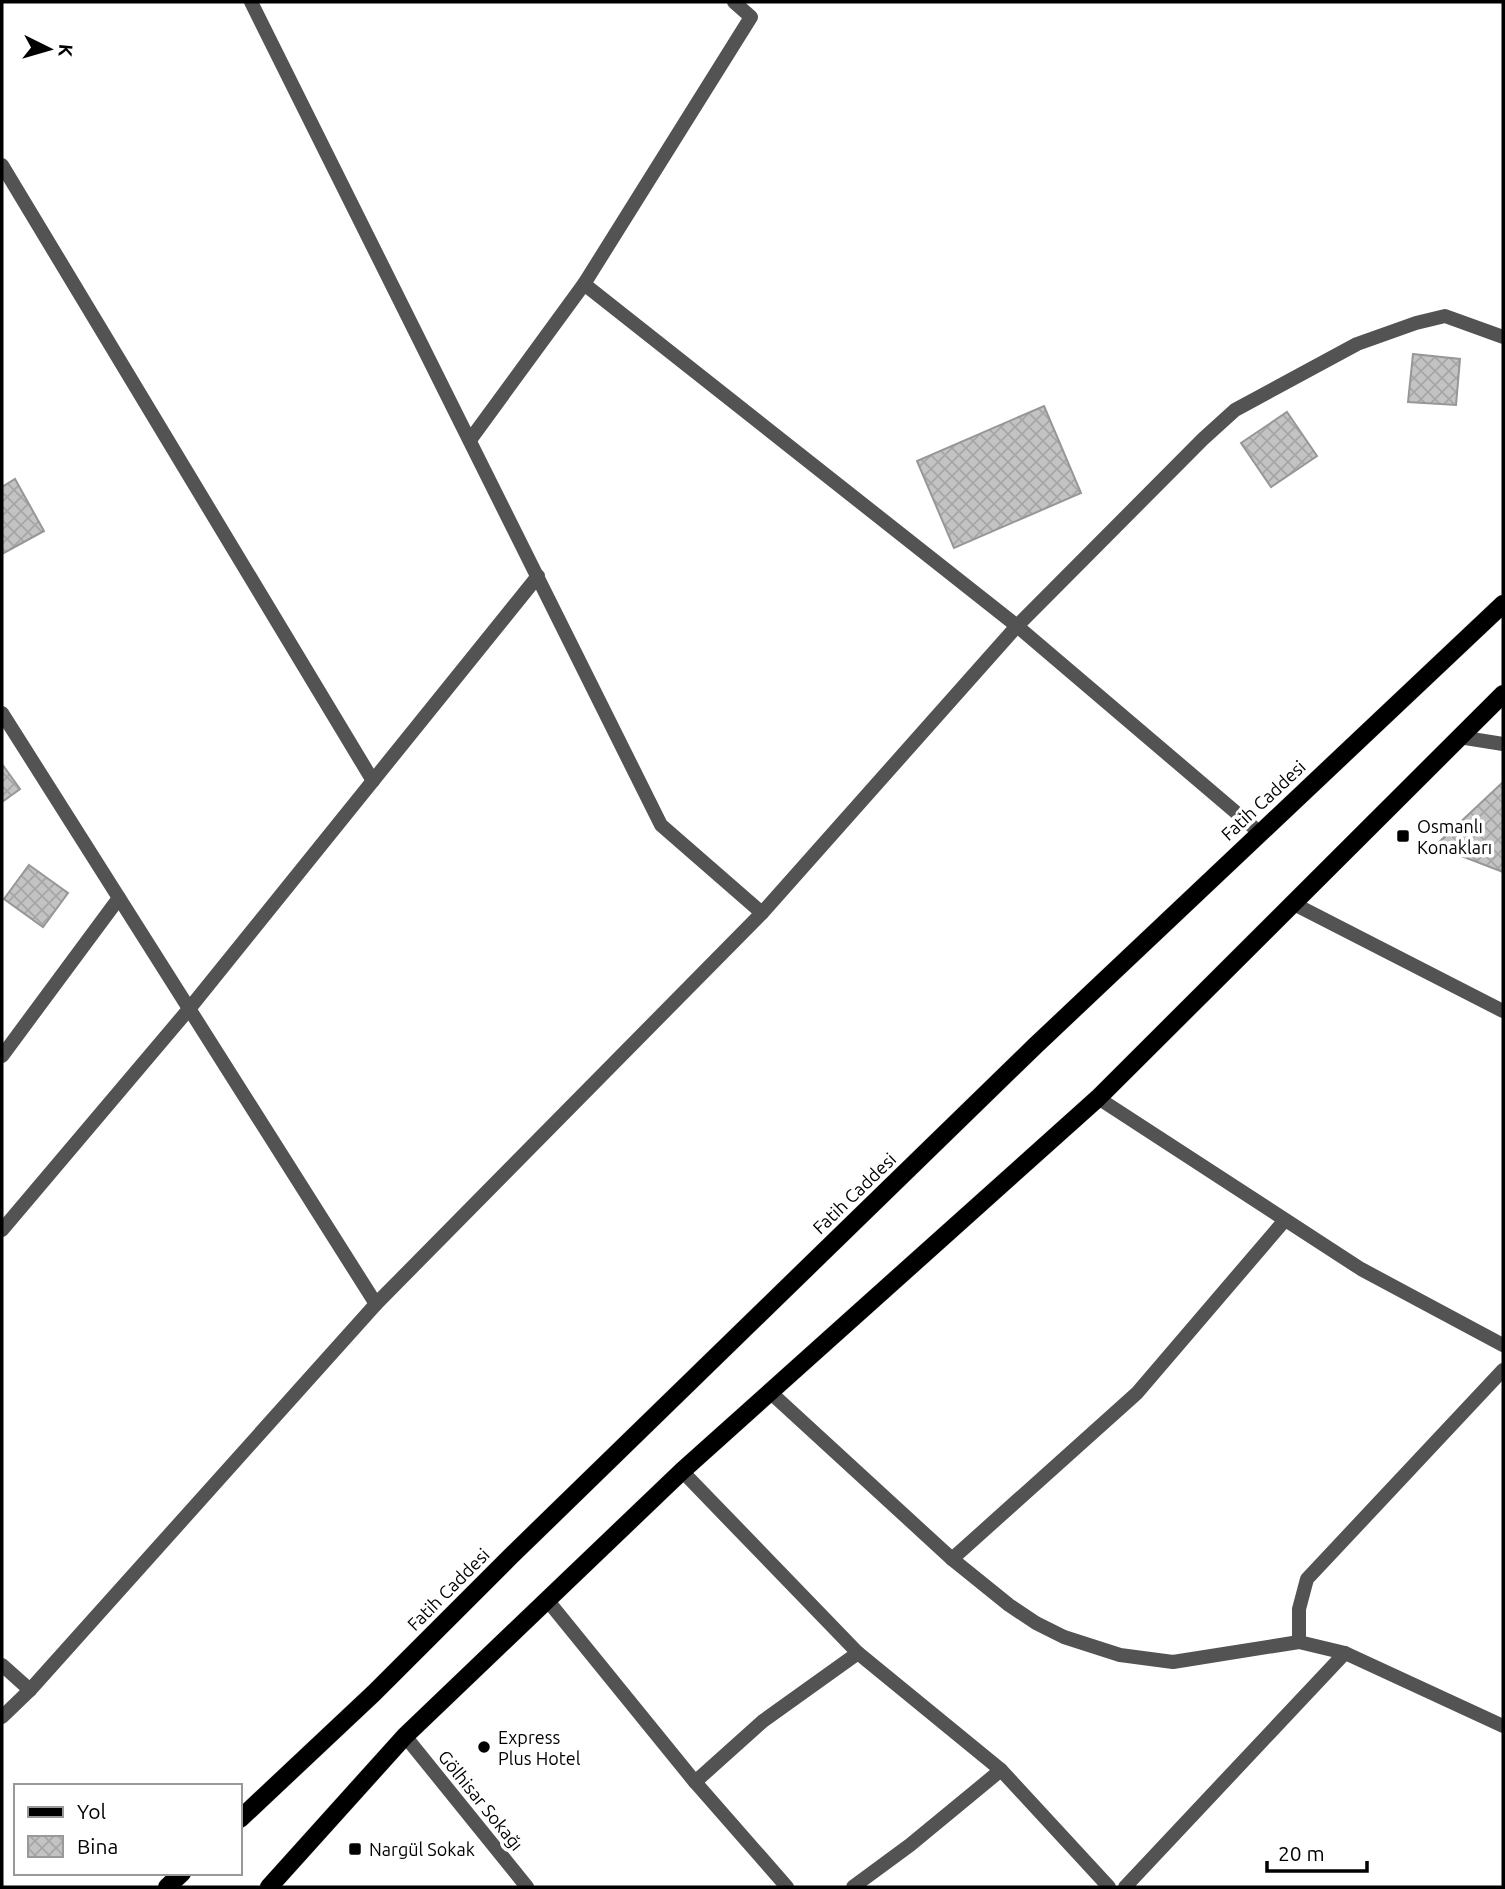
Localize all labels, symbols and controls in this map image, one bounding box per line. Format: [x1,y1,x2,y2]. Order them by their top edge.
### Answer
north arrow [14,14,84,84]
text: K [54,43,77,58]
street label: Fatih Caddesi [1217,756,1309,844]
place label: Osmanlı Konakları [1417,816,1492,857]
marker: Osmanlı Konakları [1395,828,1411,844]
street label: Fatih Caddesi [808,1149,900,1237]
street label: Fatih Caddesi [403,1544,493,1634]
place label: Express Plus Hotel [498,1727,581,1768]
marker: Express Plus Hotel [476,1739,492,1755]
street label: Gölhisar Sokağı [435,1746,527,1854]
legend [14,1784,242,1875]
text: Yol [77,1799,106,1823]
scale bar [1267,1829,1367,1873]
text: Bina [77,1834,118,1858]
place label: Nargül Sokak [369,1839,475,1859]
marker: Nargül Sokak [347,1841,363,1857]
text: 20 m [1278,1841,1325,1865]

